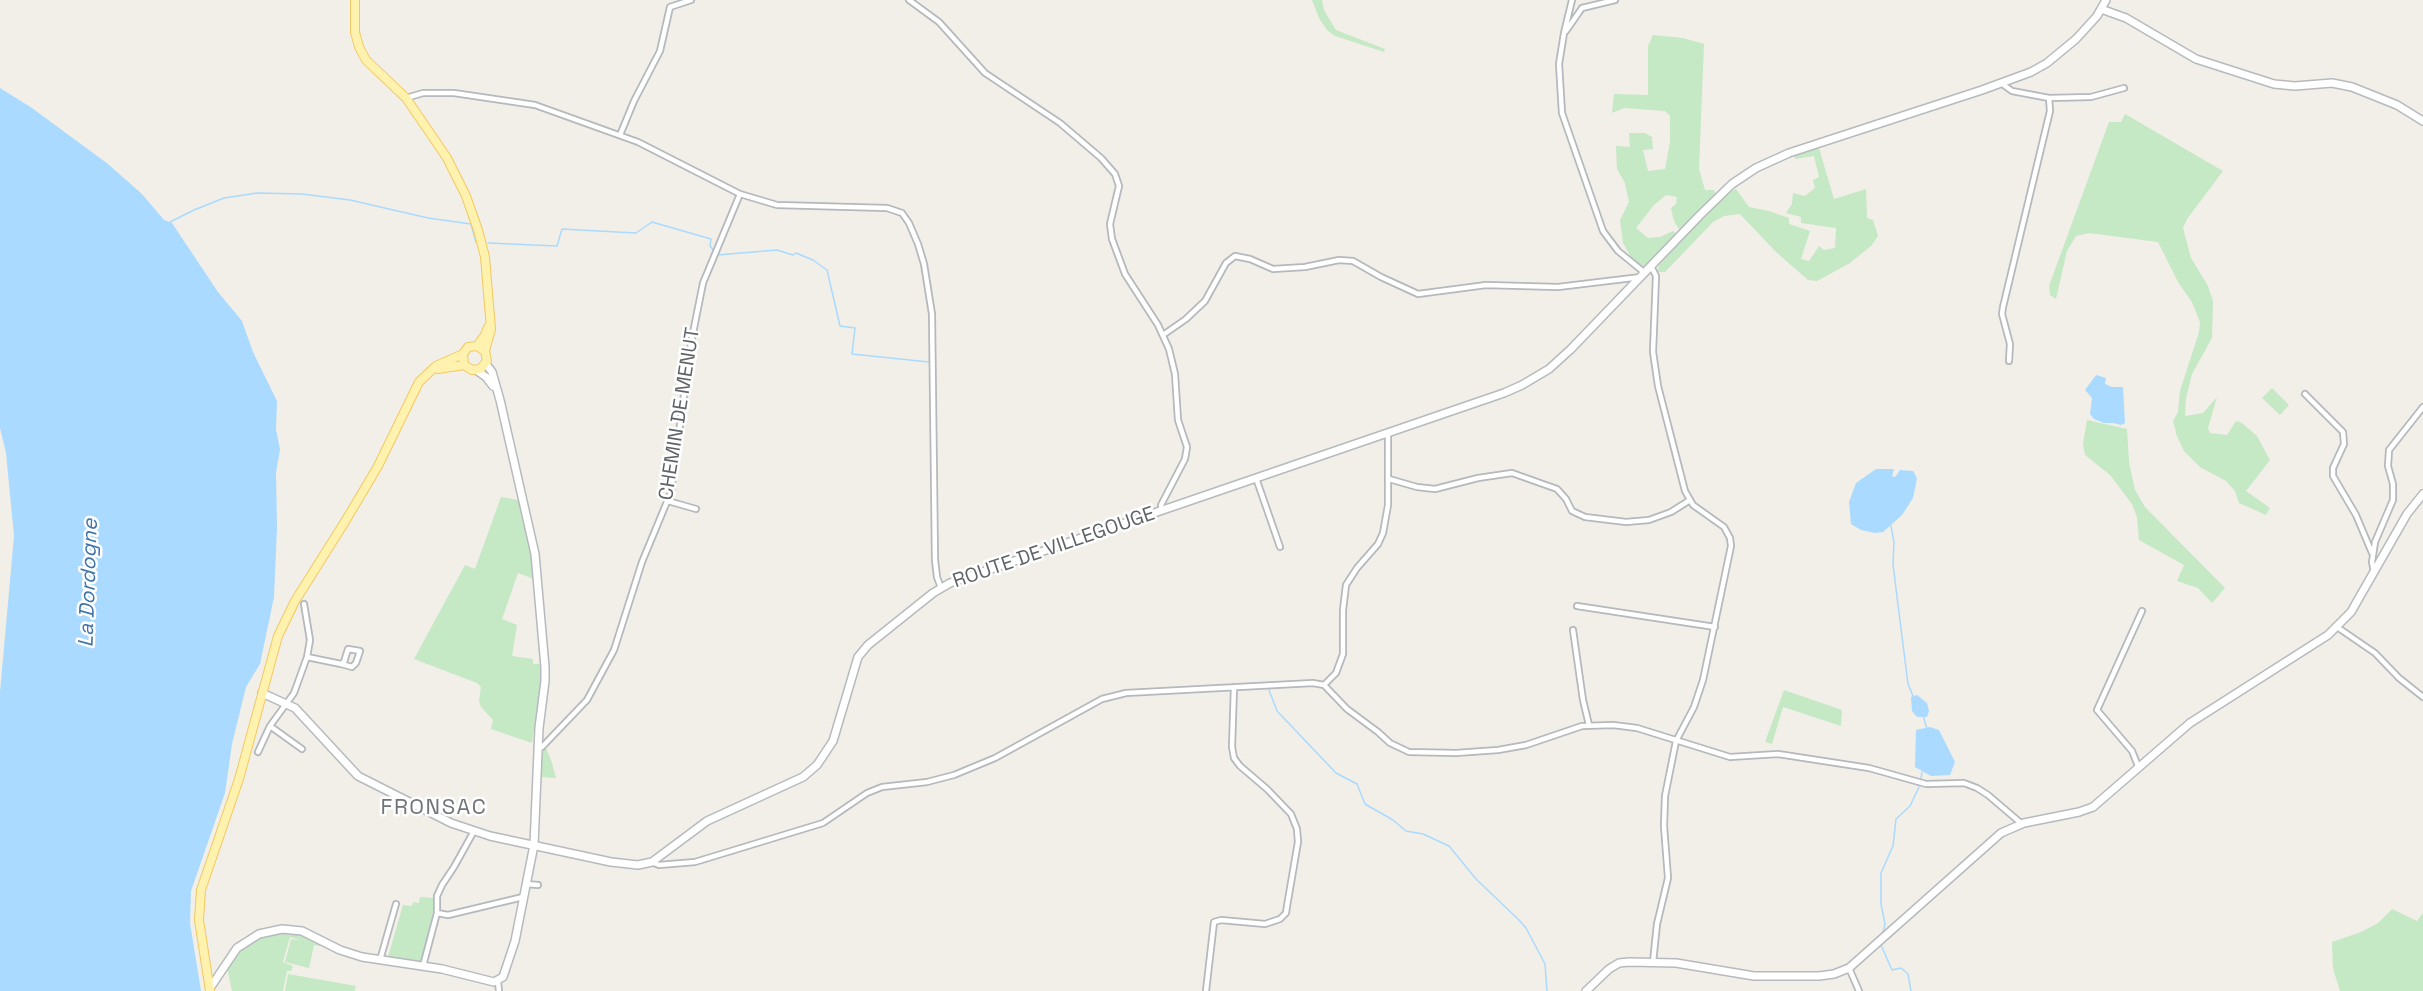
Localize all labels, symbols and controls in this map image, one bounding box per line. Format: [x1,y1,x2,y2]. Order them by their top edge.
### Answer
street label: CHEMIN DE MENUT [655,326,705,502]
street label: ROUTE DE VILLEGOUGE [950,502,1158,594]
water label: La Dordogne [74,518,104,648]
district label: FRONSAC [381,795,487,821]

